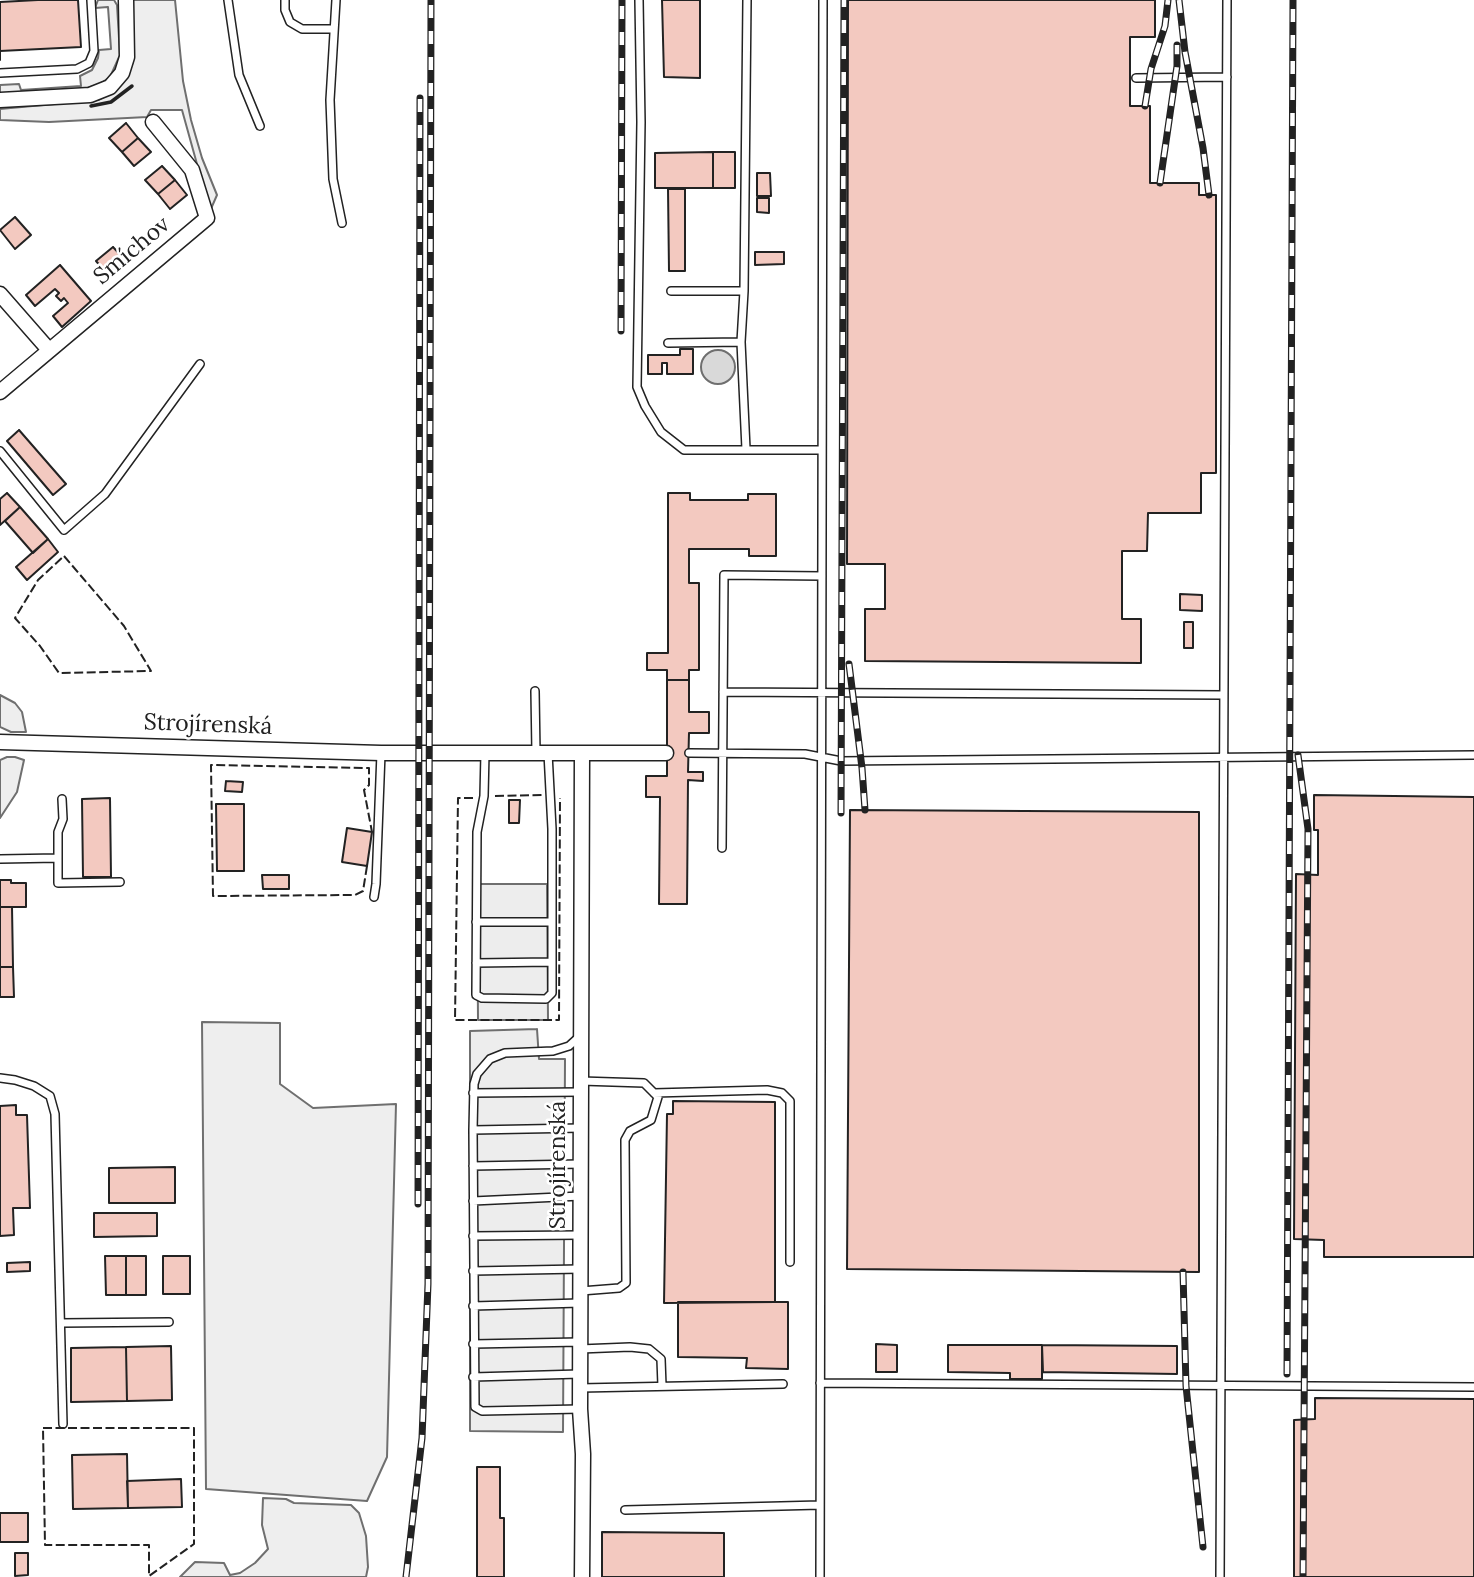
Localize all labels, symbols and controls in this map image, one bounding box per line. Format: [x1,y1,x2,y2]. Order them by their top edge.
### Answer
street label: Smíchov [88,211,176,291]
street label: Strojírenská [143,709,273,741]
street label: Strojírenská [544,1101,572,1229]

